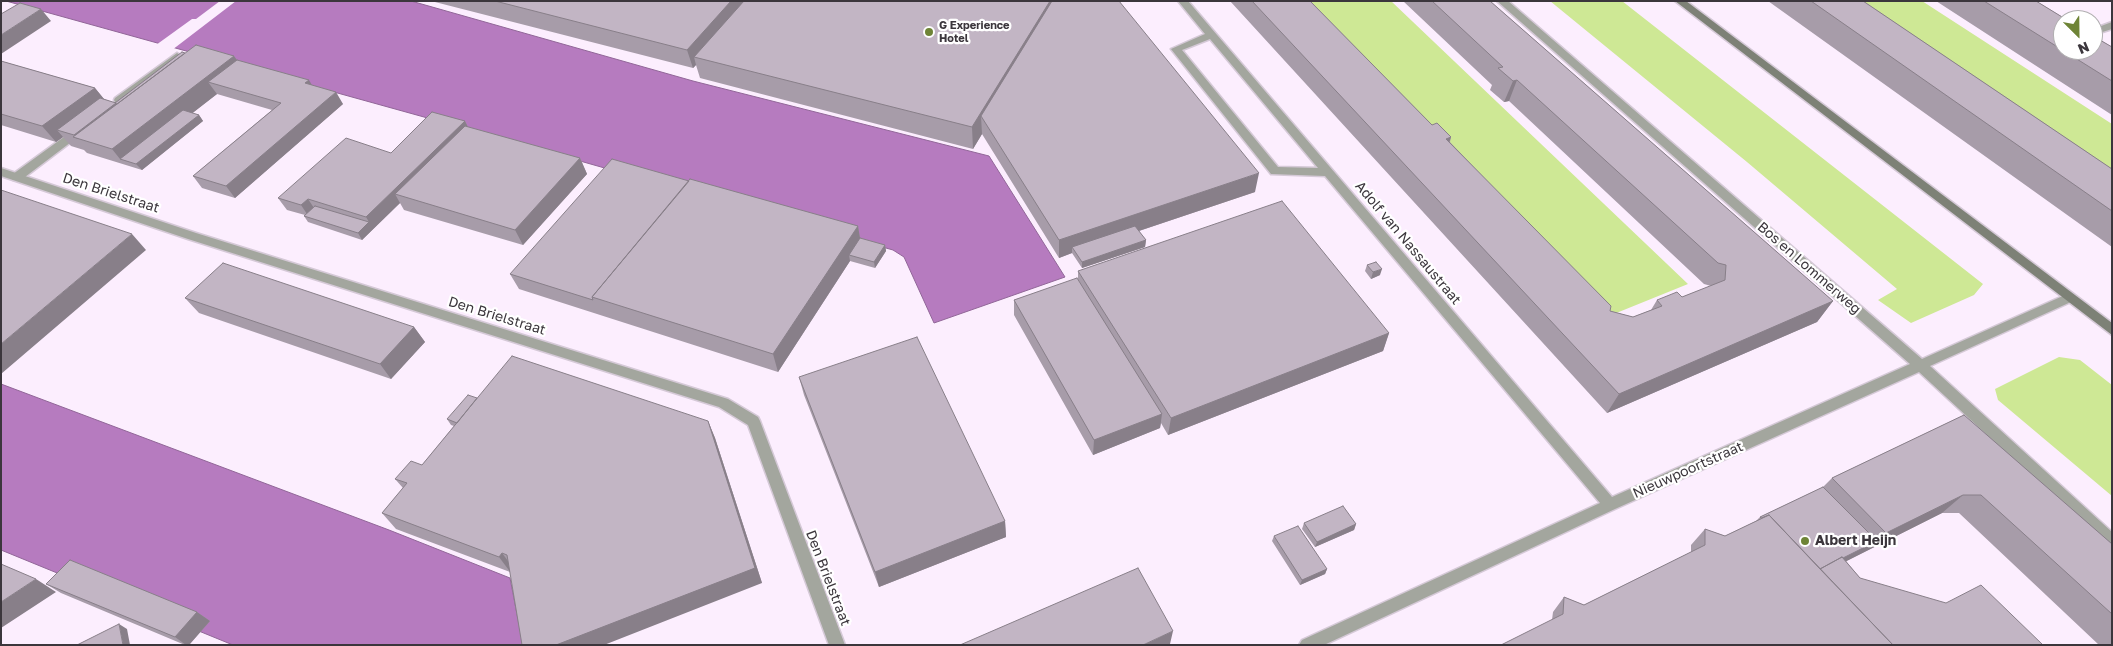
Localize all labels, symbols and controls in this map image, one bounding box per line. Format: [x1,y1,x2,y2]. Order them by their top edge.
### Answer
north arrow [2053,10,2103,60]
place label: G Experience Hotel [939,19,1010,45]
marker: G Experience Hotel [923,26,935,38]
text: N [2075,38,2092,58]
street label: Den Brielstraat [60,169,162,217]
street label: Adolf van Nassaustraat [1351,178,1465,308]
street label: Bos en Lommerweg [1754,218,1864,318]
street label: Den Brielstraat [446,293,548,339]
street label: Nieuwpoortstraat [1630,438,1746,502]
street label: Den Brielstraat [802,528,854,628]
place label: Albert Heijn [1815,533,1896,549]
marker: Albert Heijn [1799,535,1811,547]

